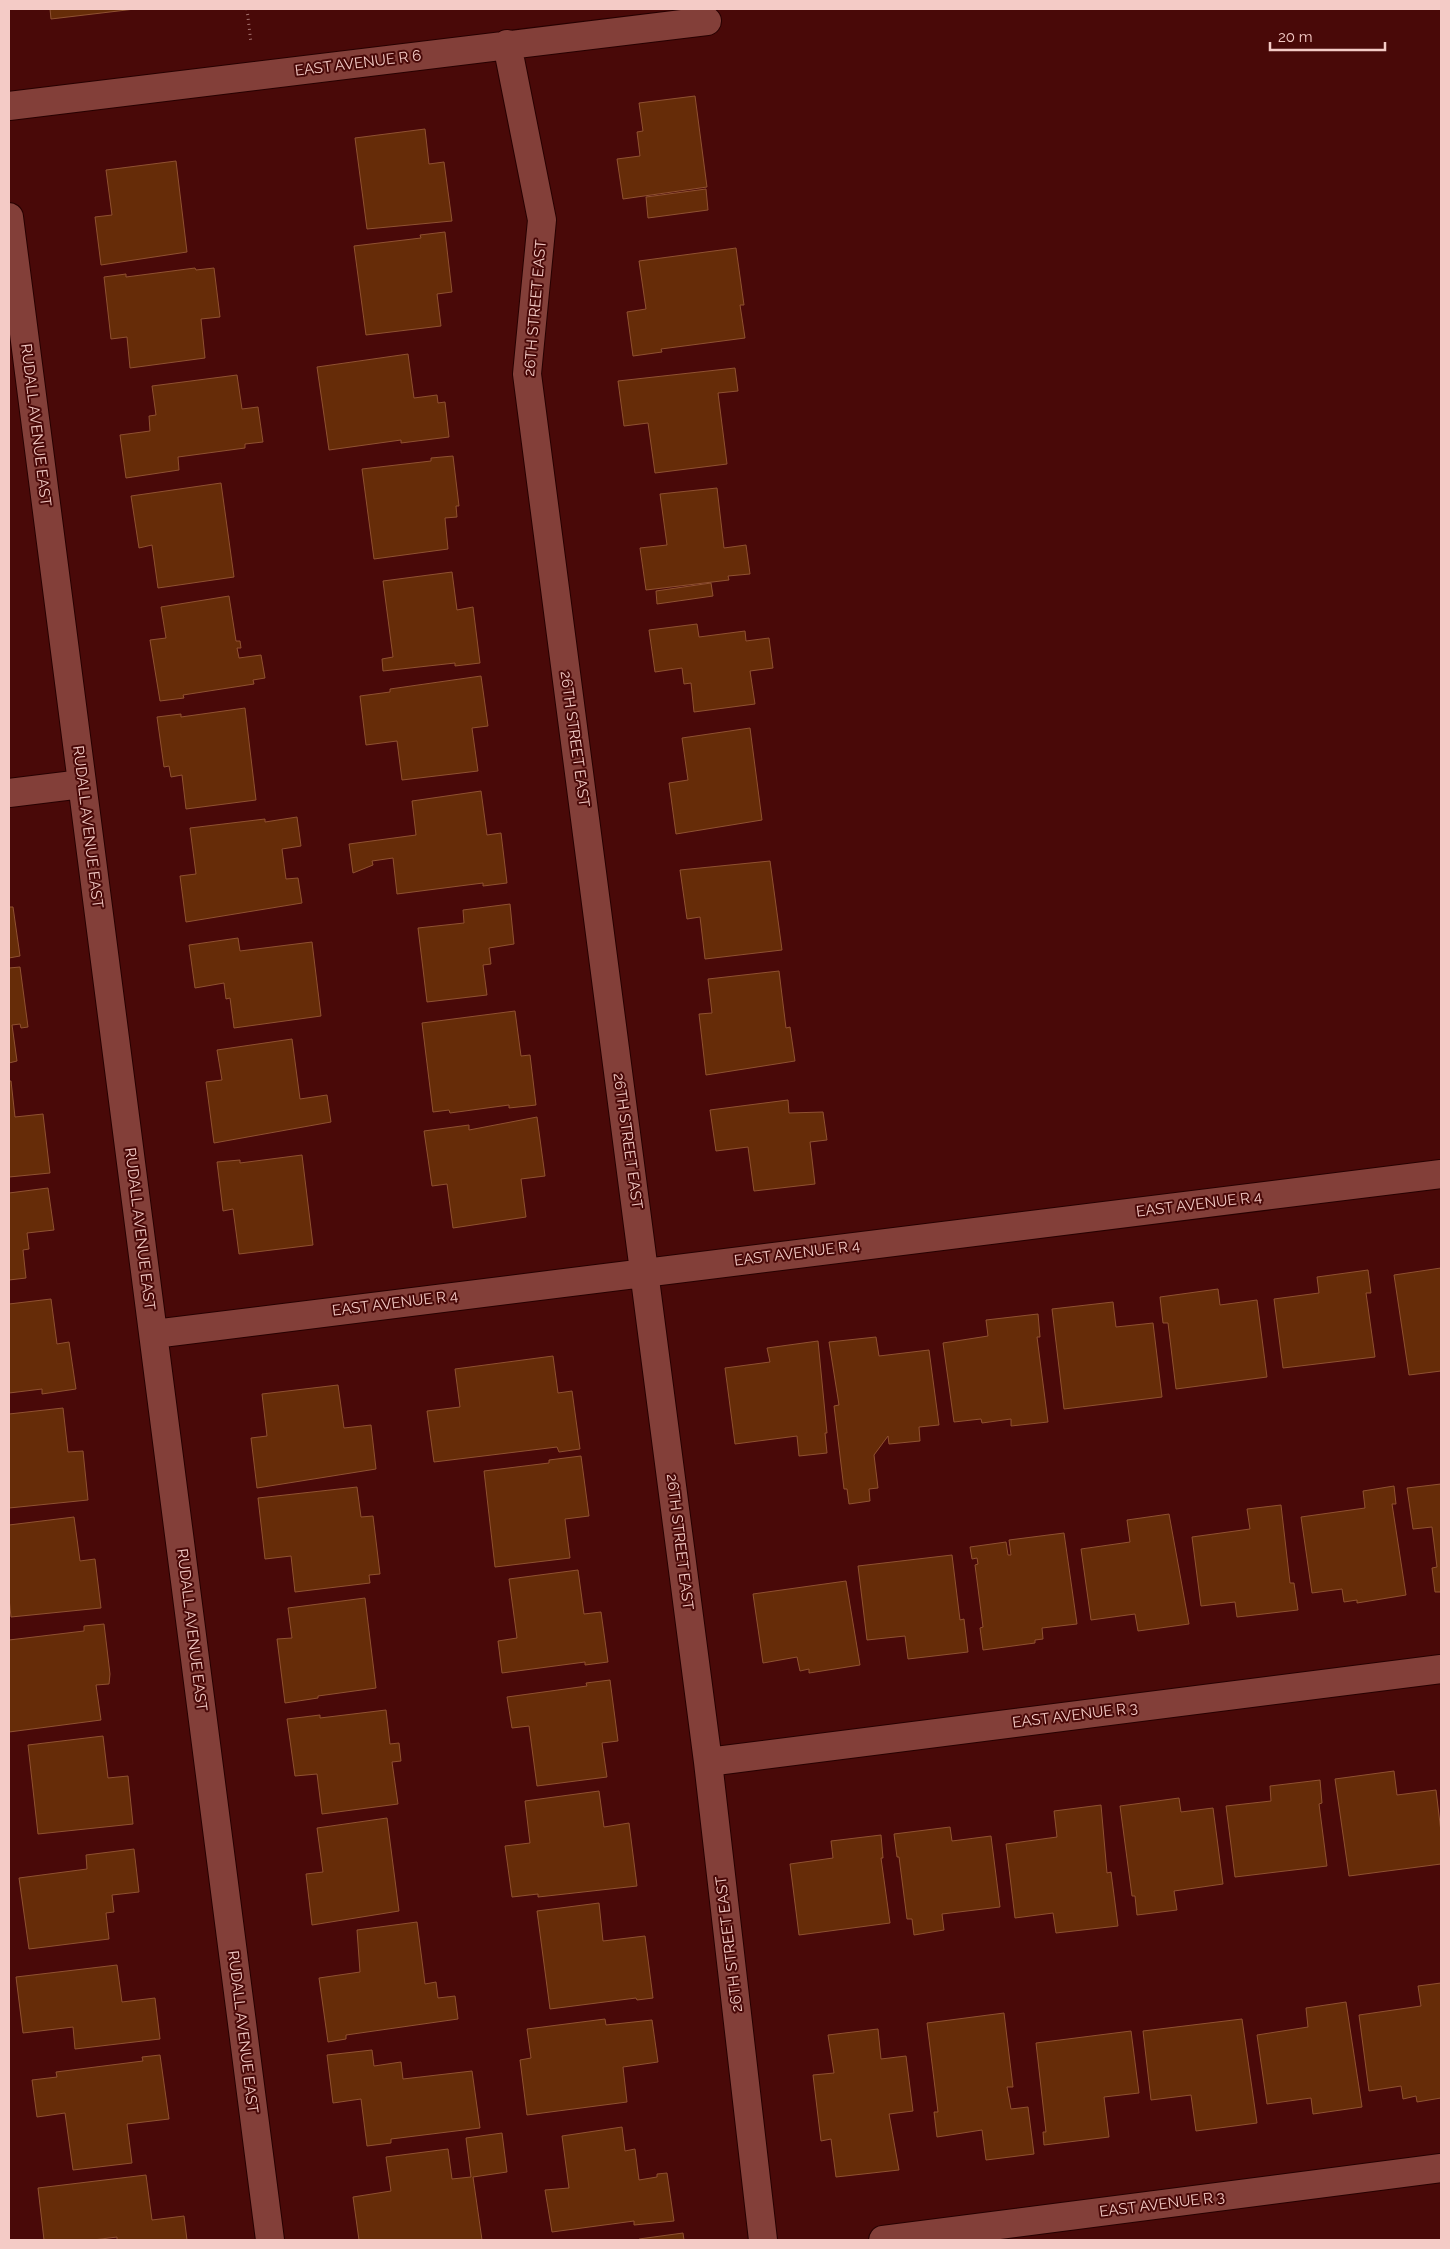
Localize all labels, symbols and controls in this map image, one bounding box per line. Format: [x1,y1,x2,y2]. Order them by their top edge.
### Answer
scale bar [1270,20,1385,52]
text: 20 m [1278,28,1313,46]
street label: EAST AVENUE R 6 [294,46,422,80]
street label: 26TH STREET EAST [520,239,550,377]
street label: RUDALL AVENUE EAST [17,343,55,507]
street label: 26TH STREET EAST [557,670,593,808]
street label: RUDALL AVENUE EAST [69,745,107,909]
street label: 26TH STREET EAST [610,1072,646,1210]
street label: RUDALL AVENUE EAST [121,1147,159,1311]
street label: EAST AVENUE R 4 [1135,1187,1263,1221]
street label: EAST AVENUE R 4 [733,1236,861,1270]
street label: EAST AVENUE R 4 [331,1286,459,1320]
street label: 26TH STREET EAST [663,1473,697,1611]
street label: RUDALL AVENUE EAST [173,1548,211,1712]
street label: EAST AVENUE R 3 [1011,1698,1139,1732]
street label: 26TH STREET EAST [712,1875,746,2013]
street label: RUDALL AVENUE EAST [224,1950,262,2114]
street label: EAST AVENUE R 3 [1098,2187,1226,2221]

